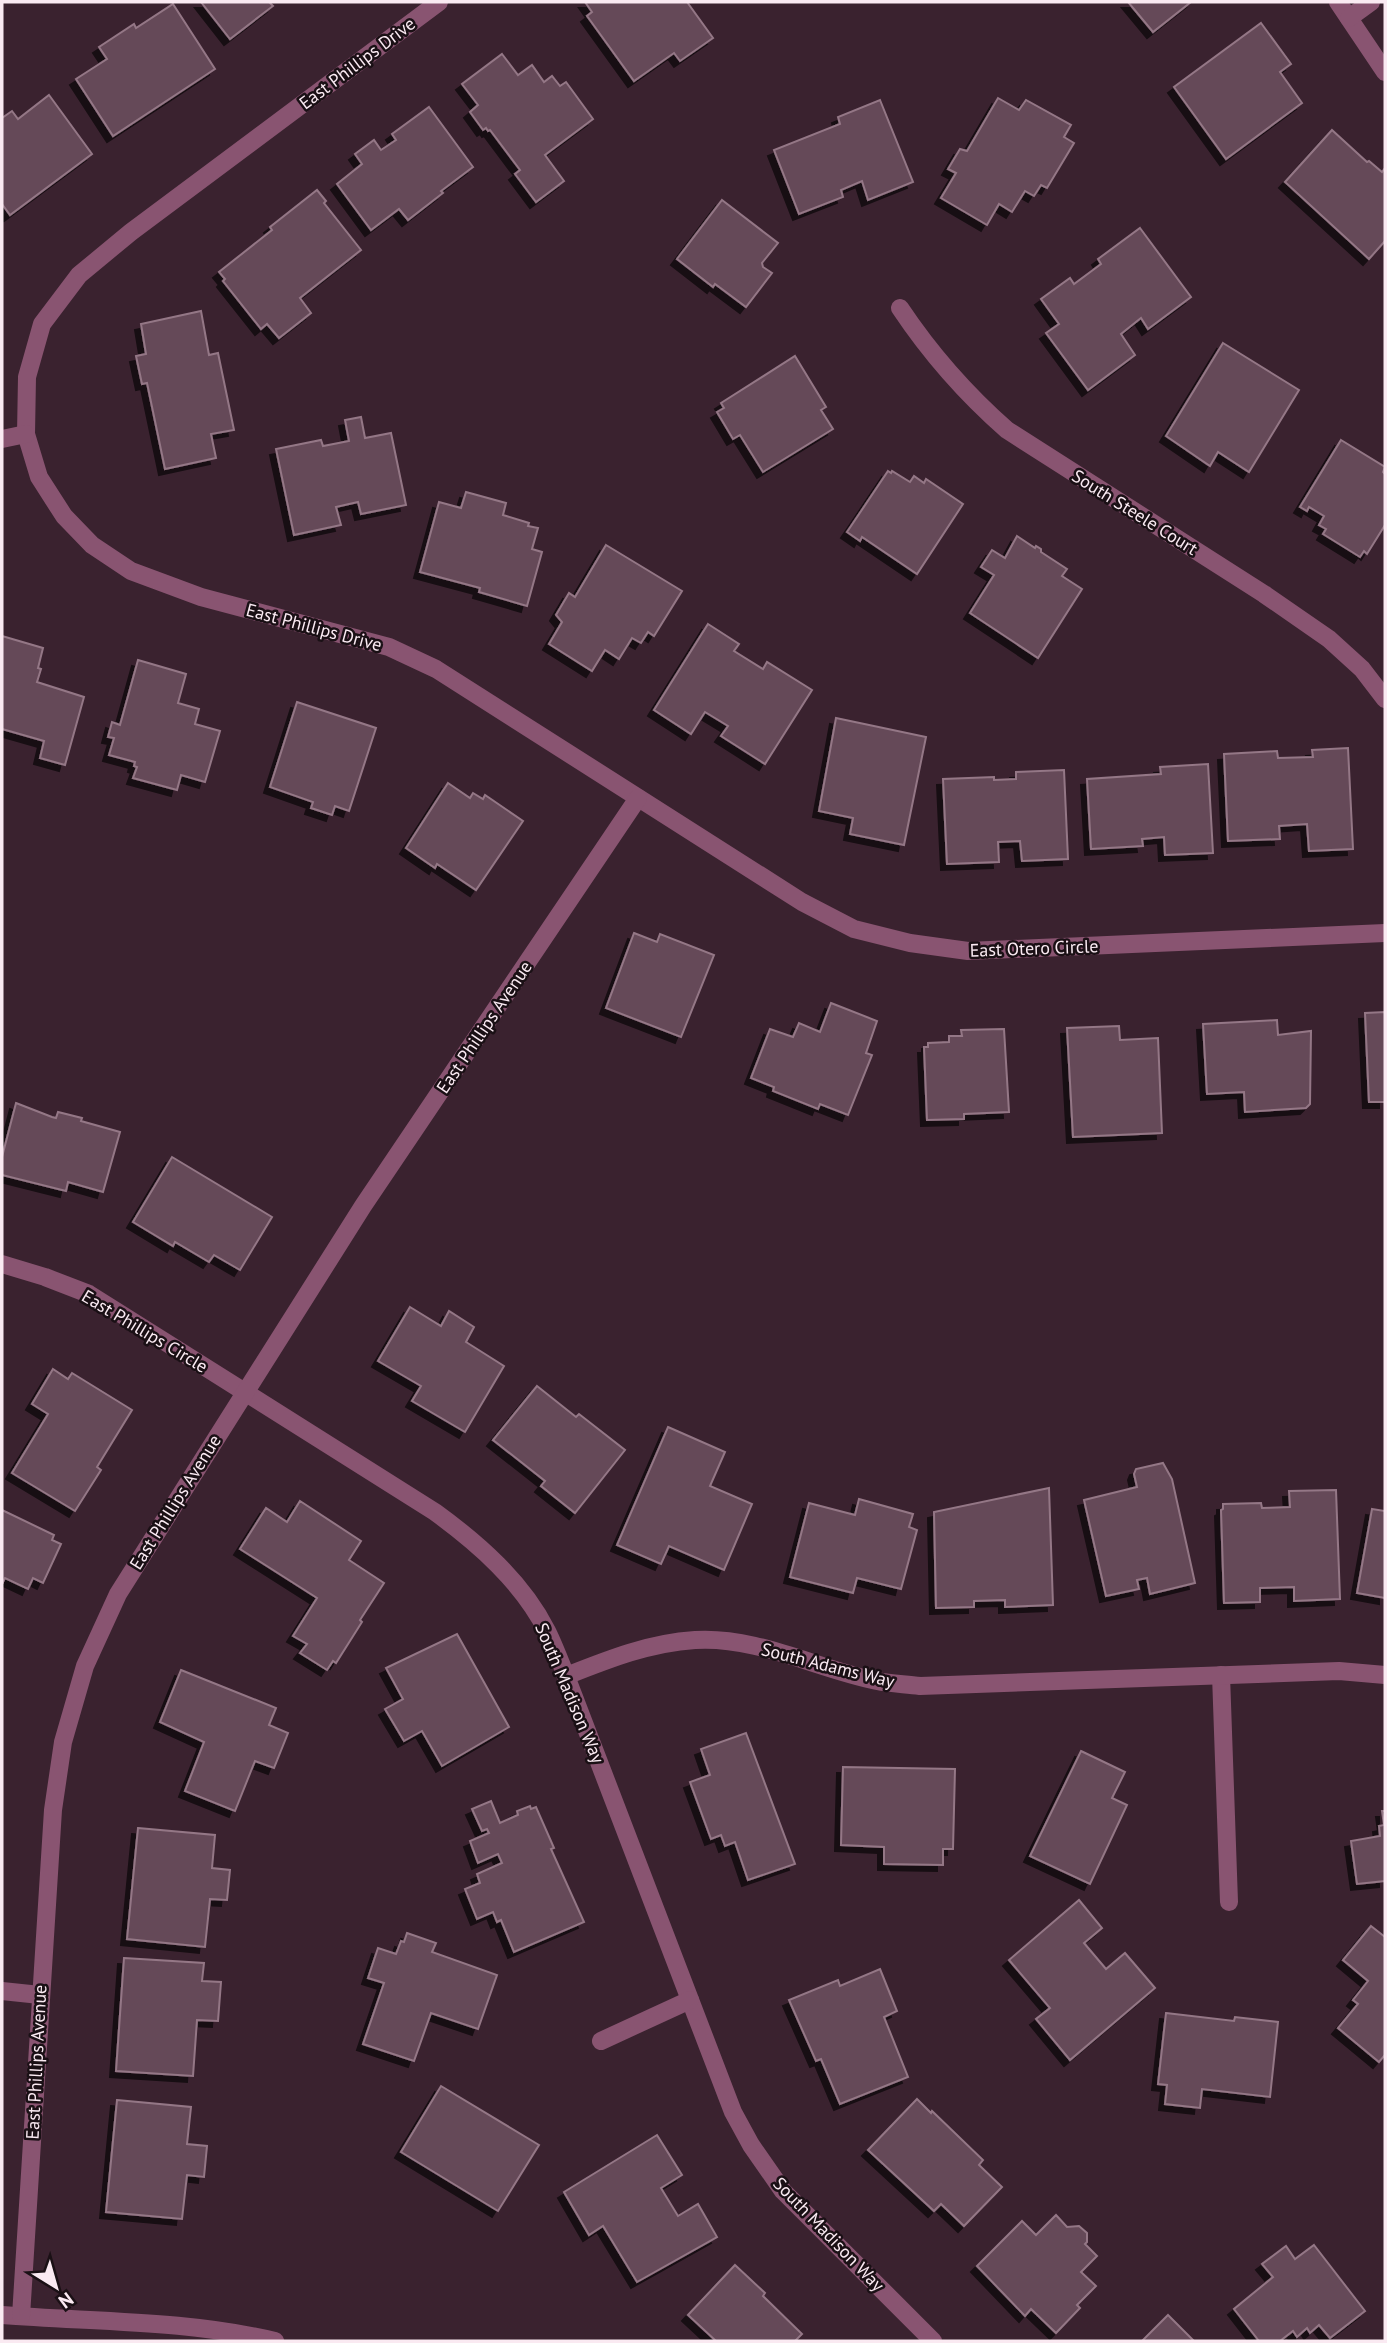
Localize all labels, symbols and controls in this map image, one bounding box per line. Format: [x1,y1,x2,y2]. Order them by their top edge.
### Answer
street label: East Phillips Drive [294,12,420,114]
street label: South Steele Court [1068,464,1202,560]
street label: East Phillips Drive [244,598,384,656]
street label: East Otero Circle [969,934,1099,962]
street label: East Phillips Avenue [431,956,537,1098]
street label: East Phillips Circle [78,1284,212,1378]
street label: East Phillips Avenue [124,1430,226,1574]
street label: South Madison Way [530,1619,610,1767]
street label: South Adams Way [759,1637,898,1693]
street label: East Phillips Avenue [20,1984,52,2140]
street label: South Madison Way [769,2172,890,2297]
north arrow [21,2252,91,2322]
text: N [54,2287,78,2314]

